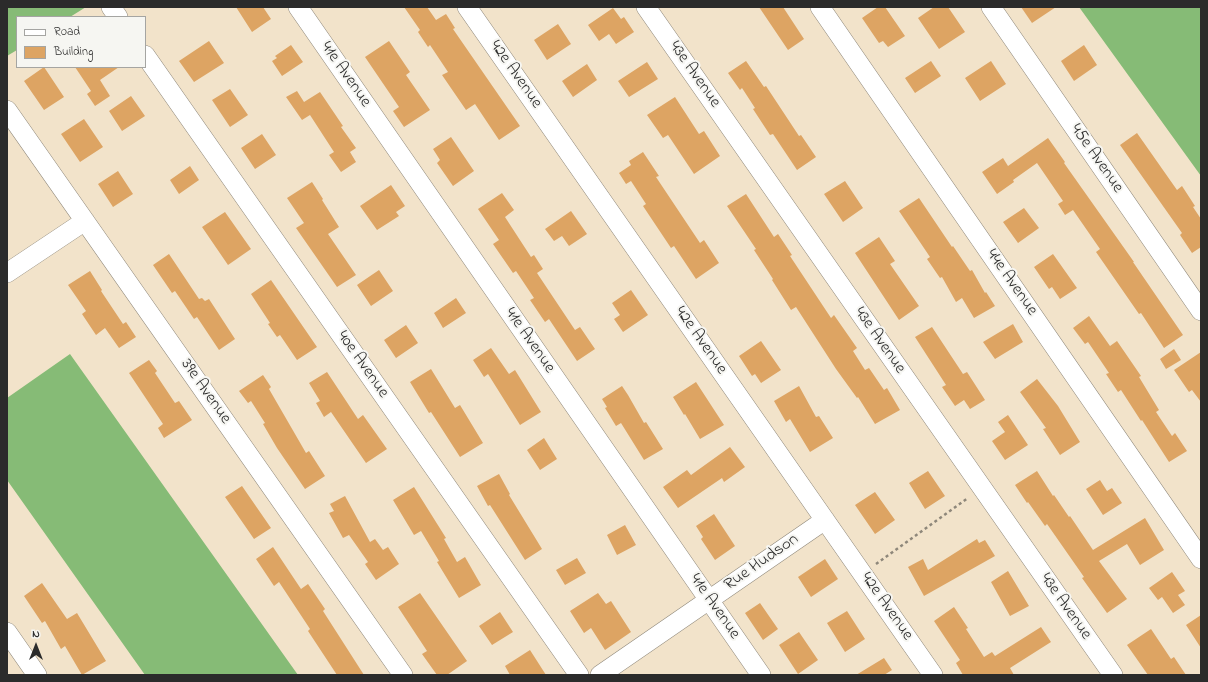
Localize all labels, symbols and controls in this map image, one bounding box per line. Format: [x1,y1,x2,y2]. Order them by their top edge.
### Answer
legend [16,16,146,68]
text: Road [54,23,80,41]
street label: 42e Avenue [484,37,546,113]
street label: 41e Avenue [315,38,375,112]
street label: 43e Avenue [664,38,724,112]
text: Building [54,43,93,61]
street label: 45e Avenue [1065,121,1127,197]
street label: 44e Avenue [981,246,1041,320]
street label: 42e Avenue [669,303,731,379]
street label: 41e Avenue [499,304,559,378]
street label: 43e Avenue [849,304,909,378]
street label: 40e Avenue [332,328,392,402]
street label: 39e Avenue [175,355,235,429]
street label: Rue Hudson [721,530,803,596]
street label: 42e Avenue [855,569,917,645]
street label: 41e Avenue [684,570,744,644]
street label: 43e Avenue [1035,570,1095,644]
north arrow [16,626,56,666]
text: N [32,626,40,642]

